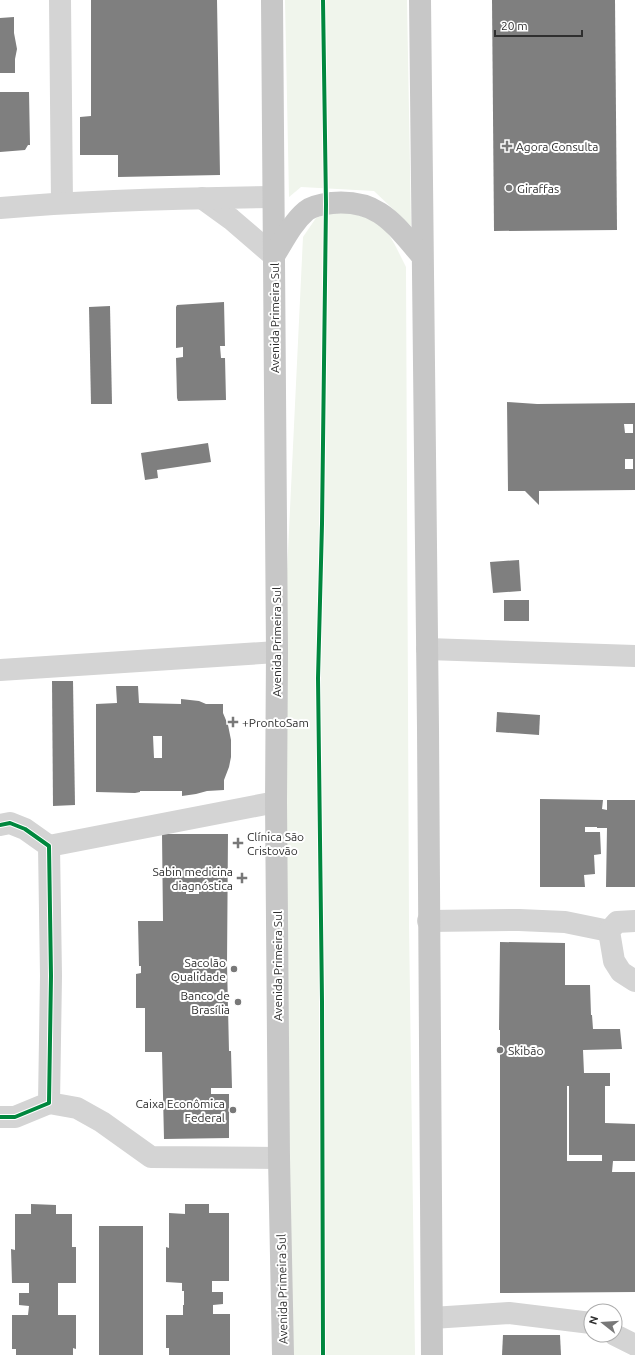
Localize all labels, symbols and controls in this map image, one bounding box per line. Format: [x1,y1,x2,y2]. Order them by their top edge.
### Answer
scale bar [495,12,582,38]
text: 20 m [501,19,528,32]
marker: Agora Consulta [501,140,513,152]
place label: Agora Consulta [516,140,598,153]
place label: Giraffas [517,182,559,195]
marker: Giraffas [504,183,514,193]
street label: Avenida Primeira Sul [268,263,281,373]
street label: Avenida Primeira Sul [270,587,283,697]
marker: +ProntoSam [227,716,239,728]
place label: +ProntoSam [242,716,309,729]
place label: Clínica São Cristovão [247,830,304,857]
marker: Clínica São Cristovão [232,837,244,849]
place label: Sabin medicina diagnóstica [153,865,233,892]
marker: Sabin medicina diagnóstica [236,872,248,884]
street label: Avenida Primeira Sul [271,911,284,1021]
place label: Sacolão Qualidade [171,956,226,983]
marker: Sacolão Qualidade [229,964,239,974]
place label: Banco de Brasília [180,989,230,1016]
marker: Banco de Brasília [233,997,243,1007]
place label: Skibão [508,1044,543,1057]
marker: Skibão [495,1045,505,1055]
place label: Caixa Econômica Federal [135,1097,225,1124]
marker: Caixa Econômica Federal [228,1105,238,1115]
street label: Avenida Primeira Sul [275,1234,289,1344]
north arrow [583,1303,623,1343]
text: N [586,1314,600,1326]

